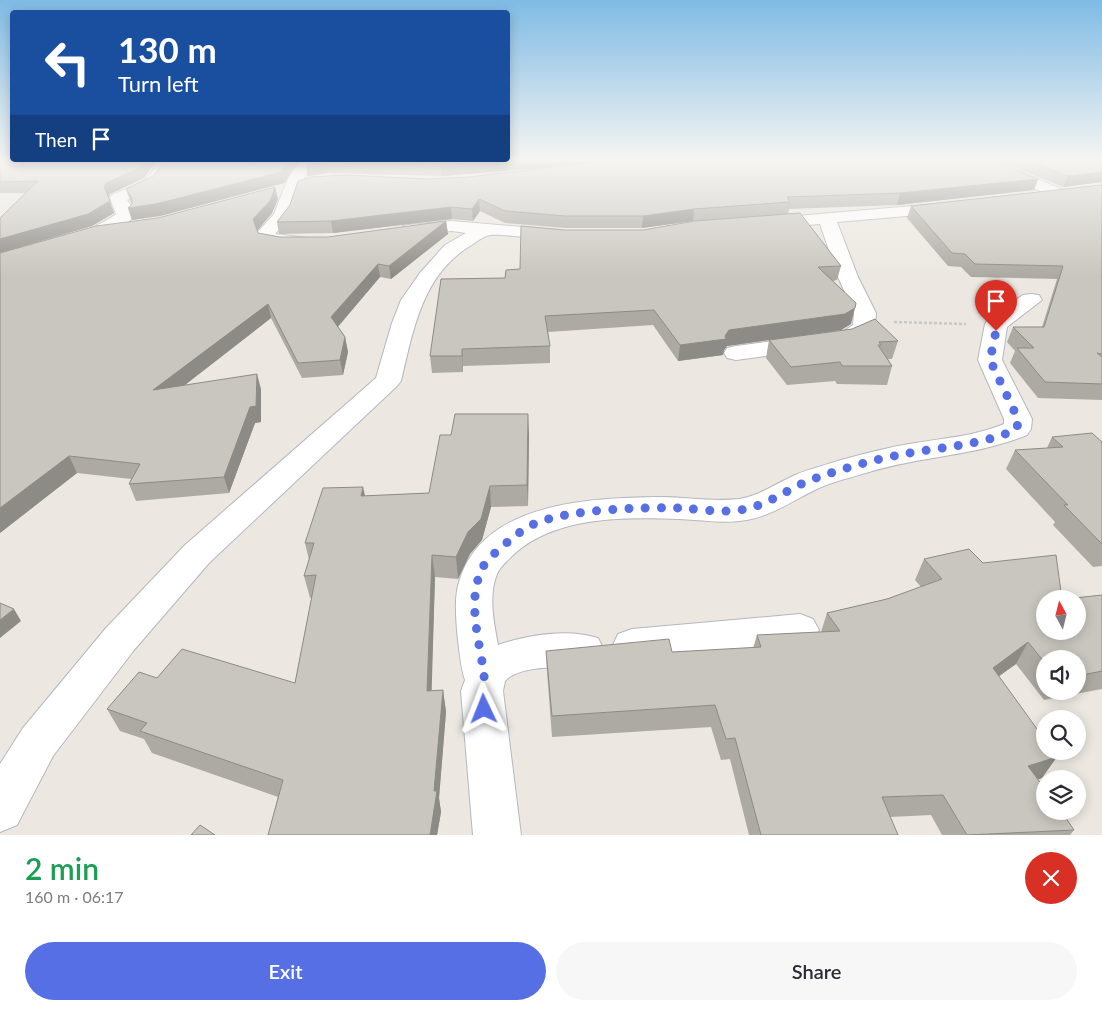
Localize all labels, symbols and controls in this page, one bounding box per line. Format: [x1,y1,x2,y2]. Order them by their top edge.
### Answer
text: 130 m [118,28,217,70]
icon: left [35,30,100,95]
text: Turn left [118,70,199,97]
icon: arrive [87,125,115,153]
text: Then [35,128,77,151]
pin [975,280,1017,331]
icon: arrive [982,287,1010,315]
north arrow [1036,590,1086,640]
map controls [1036,590,1086,820]
button: sound [1036,650,1086,700]
position arrow [457,682,509,734]
button: search [1036,710,1086,760]
button: layers [1036,770,1086,820]
text: 2 min [25,850,99,886]
button: close [1025,852,1077,904]
text: 160 m · 06:17 [25,887,124,906]
button: Exit [25,942,546,1000]
button: Share [556,942,1077,1000]

